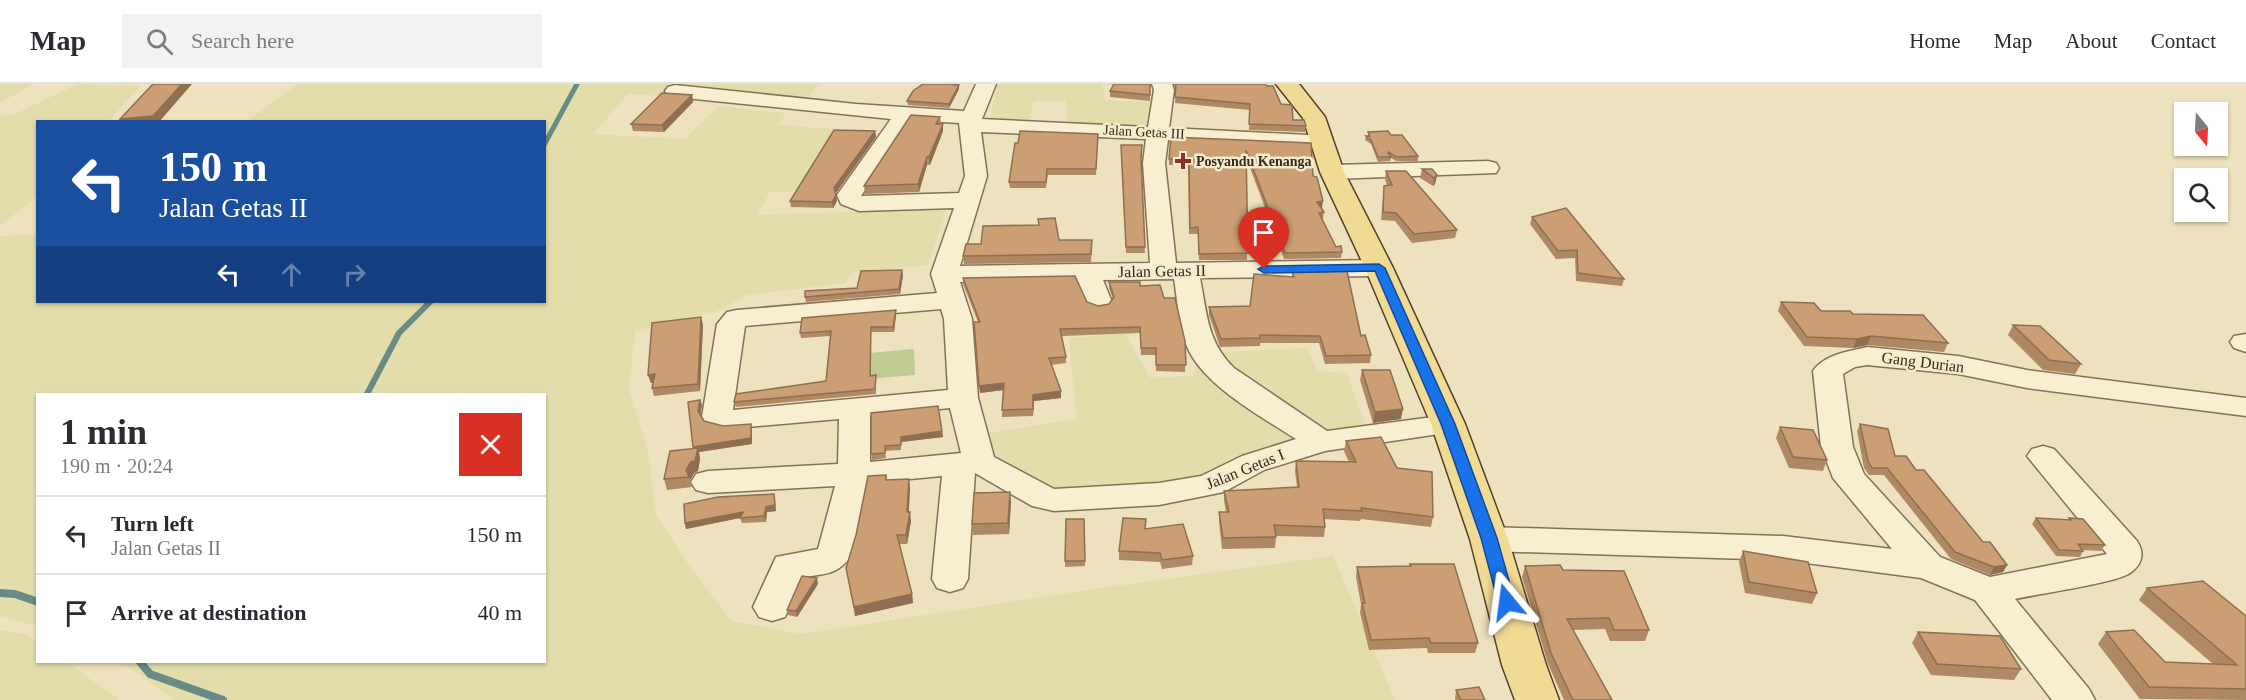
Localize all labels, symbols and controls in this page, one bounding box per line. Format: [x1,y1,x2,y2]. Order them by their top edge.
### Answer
search box [122,14,542,68]
text: Map [30,25,86,56]
icon: search [143,25,176,58]
text: Search here [191,28,294,53]
text: Home [1909,29,1961,53]
text: Map [1994,29,2032,53]
text: About [2065,29,2118,53]
text: Contact [2151,29,2216,53]
north arrow [2174,102,2228,156]
map controls [2174,102,2228,222]
street label: Jalan Getas III [1103,122,1185,142]
icon: left [60,144,138,222]
text: 150 m [159,144,268,190]
marker: Posyandu Kenanga [1174,152,1192,170]
place label: Posyandu Kenanga [1196,154,1312,169]
button: search [2174,168,2228,222]
text: Jalan Getas II [159,193,307,223]
pin [1238,207,1289,269]
icon: arrive [1247,216,1280,249]
icon: left [212,258,245,291]
icon: ahead [275,258,308,291]
icon: right [338,258,371,291]
street label: Jalan Getas II [1118,262,1206,280]
street label: Gang Durian [1881,349,1965,376]
text: 1 min [60,412,147,452]
button: close [459,413,522,476]
street label: Jalan Getas I [1204,446,1286,492]
text: 190 m · 20:24 [60,455,173,477]
text: Turn left [111,511,194,536]
icon: left [60,519,93,552]
text: 150 m [466,522,522,547]
text: Jalan Getas II [111,537,221,559]
position arrow [1475,570,1539,634]
icon: arrive [60,597,93,630]
text: Arrive at destination [111,600,307,625]
text: 40 m [477,600,522,625]

